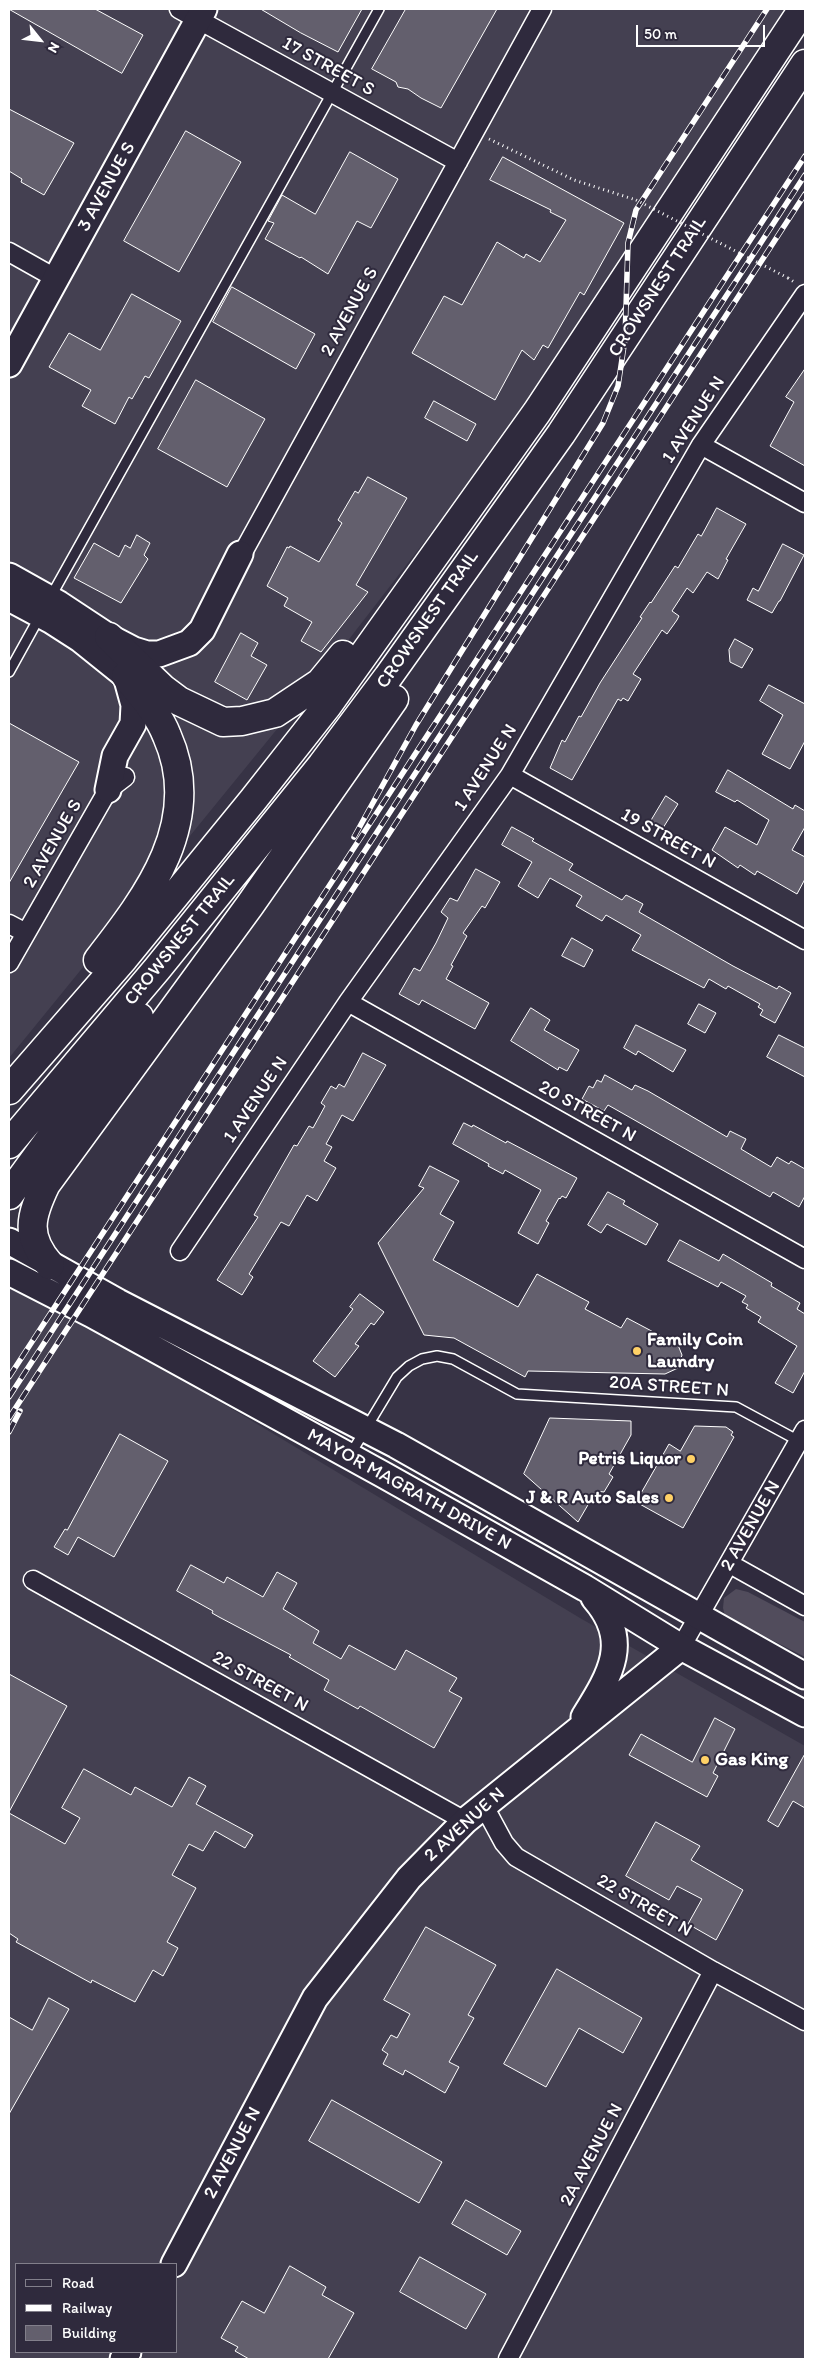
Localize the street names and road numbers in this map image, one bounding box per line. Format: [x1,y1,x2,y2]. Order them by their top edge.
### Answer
street label: 17 STREET S [278,32,378,102]
street label: 3 AVENUE S [73,138,141,236]
street label: CROWSNEST TRAIL [604,212,712,362]
street label: 2 AVENUE S [316,263,384,361]
street label: 1 AVENUE N [657,372,731,468]
street label: CROWSNEST TRAIL [372,547,484,693]
street label: 1 AVENUE N [449,720,523,816]
street label: 2 AVENUE S [19,796,87,892]
street label: 19 STREET N [617,804,719,874]
street label: CROWSNEST TRAIL [120,870,240,1010]
street label: 1 AVENUE N [219,1052,293,1148]
street label: 20 STREET N [534,1076,640,1148]
street label: 20A STREET N [608,1371,730,1403]
street label: MAYOR MAGRATH DRIVE N [303,1424,515,1556]
street label: 2 AVENUE N [716,1477,786,1575]
street label: 22 STREET N [208,1646,312,1718]
street label: 2 AVENUE N [420,1783,510,1867]
street label: 22 STREET N [592,1870,696,1942]
street label: 2A AVENUE N [555,2100,629,2210]
street label: 2 AVENUE N [199,2103,267,2203]

